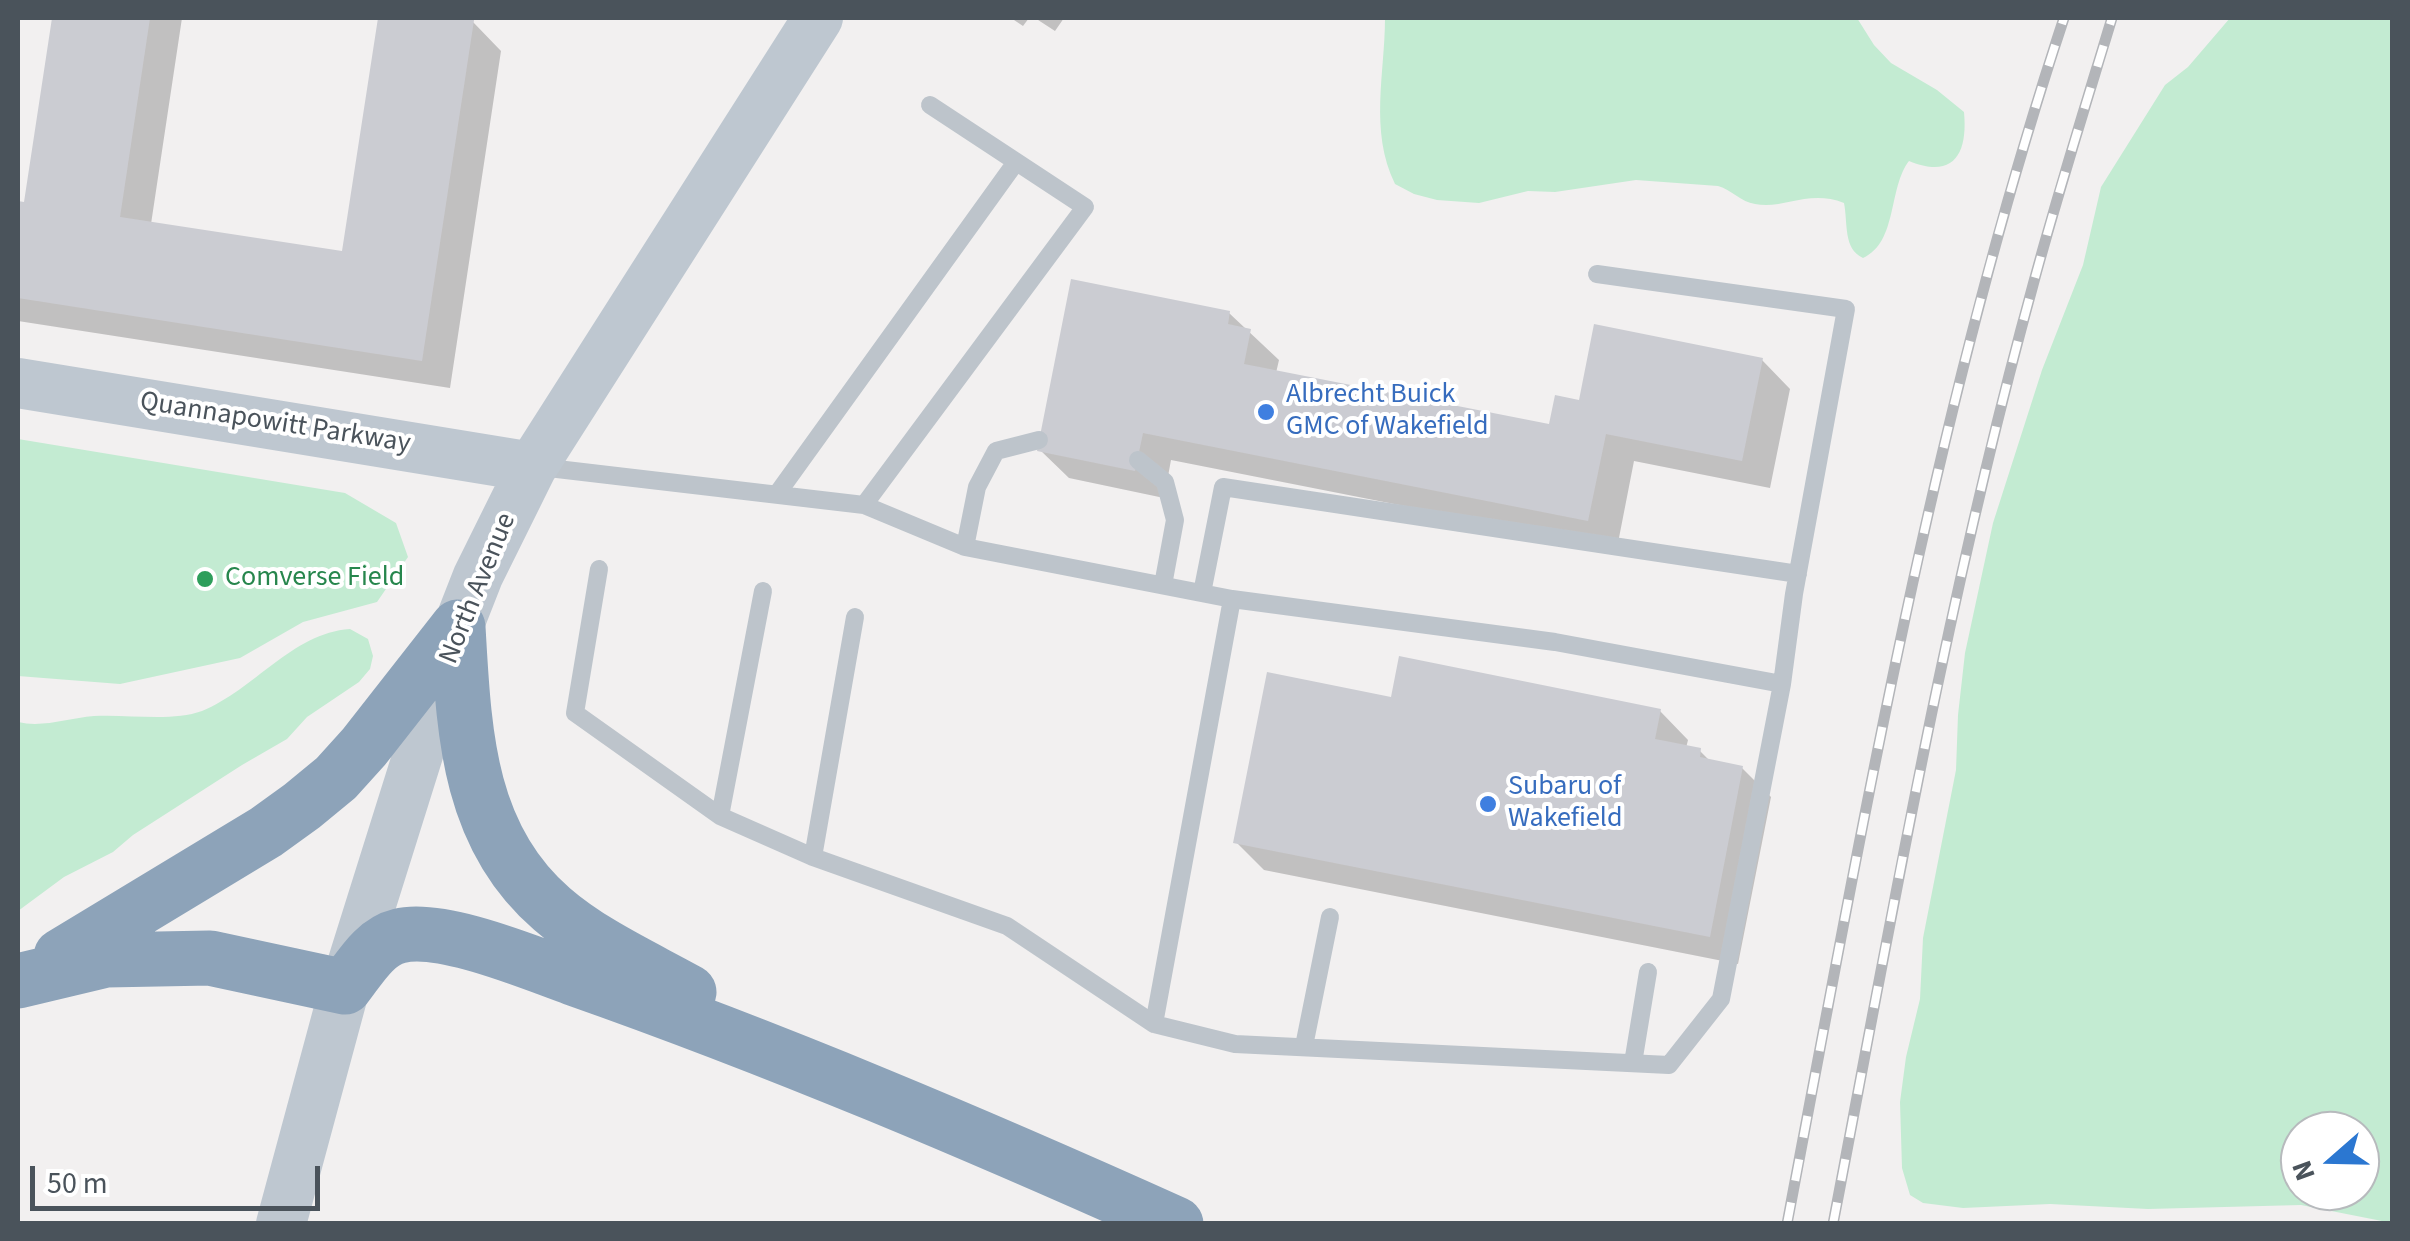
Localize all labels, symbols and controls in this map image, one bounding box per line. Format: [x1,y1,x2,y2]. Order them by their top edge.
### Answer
place label: Albrecht Buick GMC of Wakefield [1286,379,1489,445]
street label: Quannapowitt Parkway [137,386,413,462]
marker: Albrecht Buick GMC of Wakefield [1255,401,1277,423]
street label: North Avenue [434,509,524,669]
place label: Comverse Field [225,562,404,596]
marker: Comverse Field [194,568,216,590]
place label: Subaru of Wakefield [1508,771,1622,837]
marker: Subaru of Wakefield [1477,793,1499,815]
north arrow [2280,1111,2380,1211]
scale bar [35,1146,325,1208]
text: N [2282,1155,2326,1186]
text: 50 m [47,1162,108,1205]

